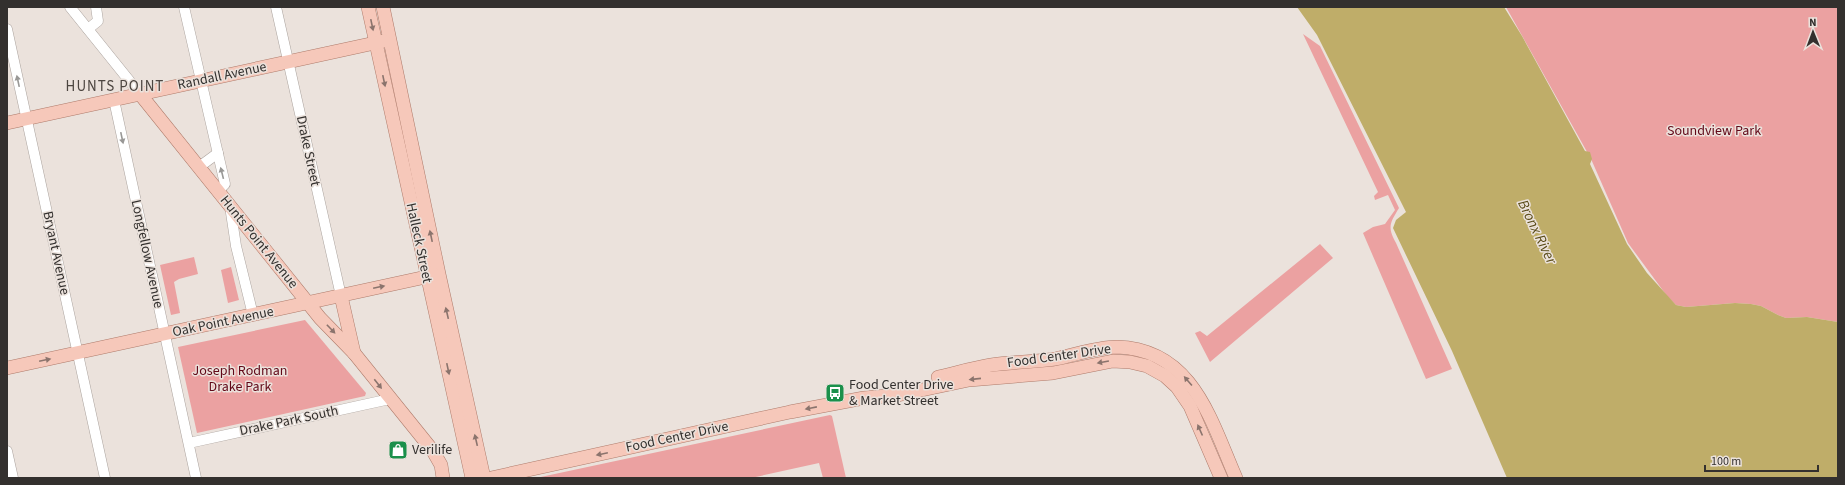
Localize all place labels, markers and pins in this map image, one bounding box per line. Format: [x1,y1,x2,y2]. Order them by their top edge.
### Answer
place label: Food Center Drive & Market Street [849,375,954,411]
bus stop icon: Food Center Drive & Market Street [824,382,846,404]
shop icon: Verilife [387,439,409,461]
place label: Verilife [412,440,452,460]

